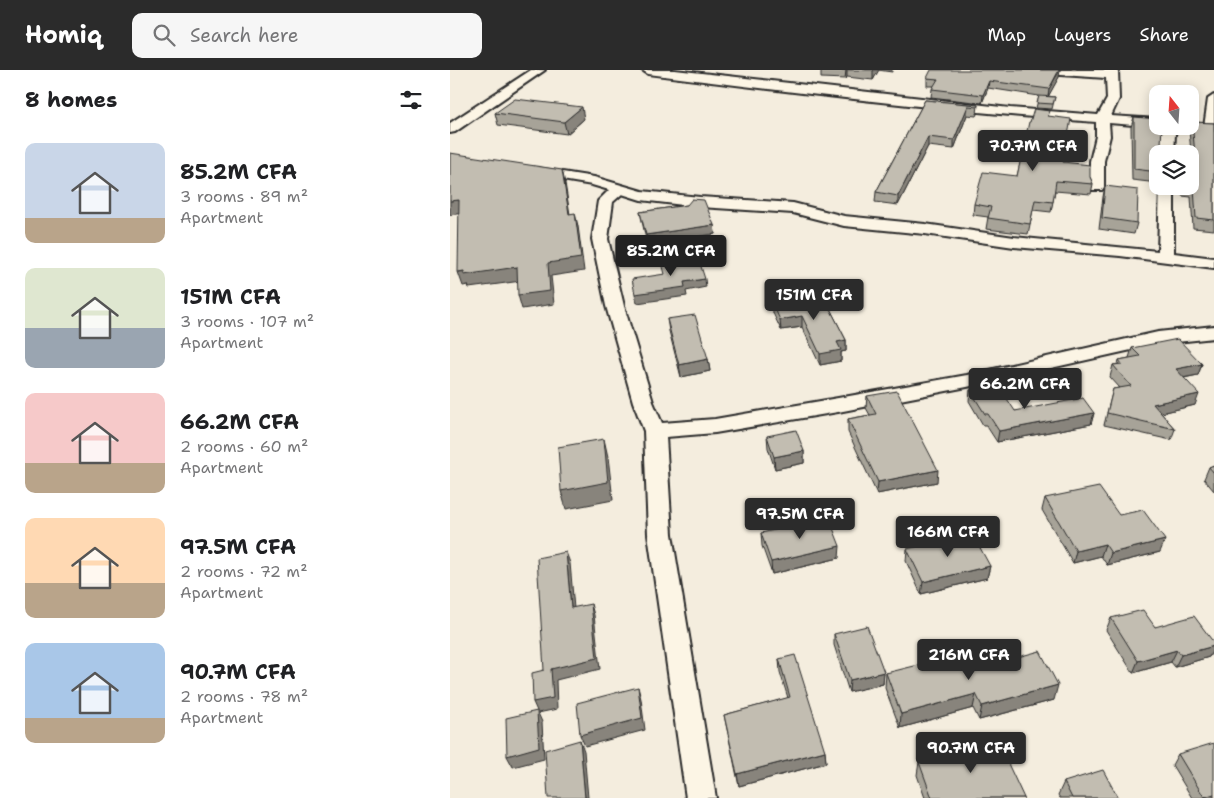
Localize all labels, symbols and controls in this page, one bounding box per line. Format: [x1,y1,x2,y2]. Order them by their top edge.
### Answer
search box [132,13,482,58]
text: Homiq [25,19,102,51]
icon: search [150,21,178,49]
text: Search here [190,23,299,48]
text: Map [988,23,1026,47]
text: Layers [1054,23,1111,47]
text: Share [1139,23,1189,47]
north arrow [1149,85,1199,135]
map controls [1149,85,1199,195]
text: 8 homes [25,86,117,114]
icon: filters [397,86,425,114]
pin: 70.7M CFA [976,129,1090,172]
text: 70.7M CFA [989,135,1077,156]
button: layers [1149,145,1199,195]
text: 85.2M CFA [180,158,297,186]
icon: home [65,163,125,223]
text: 3 rooms · 89 m² [180,186,308,207]
text: Apartment [180,207,263,228]
pin: 85.2M CFA [614,234,728,277]
text: 85.2M CFA [626,240,716,261]
pin: 151M CFA [762,278,866,321]
text: 151M CFA [180,283,281,311]
text: 151M CFA [776,284,852,305]
icon: home [65,288,125,348]
text: 3 rooms · 107 m² [180,311,314,332]
text: Apartment [180,332,263,353]
pin: 66.2M CFA [968,368,1082,410]
text: 66.2M CFA [980,373,1070,394]
text: 66.2M CFA [180,408,299,436]
icon: home [65,413,125,473]
text: 2 rooms · 60 m² [180,436,308,457]
text: Apartment [180,457,263,478]
pin: 97.5M CFA [743,498,857,540]
text: 97.5M CFA [756,503,844,524]
pin: 166M CFA [896,516,1000,558]
text: 166M CFA [907,521,989,542]
text: 97.5M CFA [180,533,296,561]
icon: home [65,538,125,598]
text: 2 rooms · 72 m² [180,561,308,582]
text: Apartment [180,582,263,603]
pin: 216M CFA [917,638,1021,681]
text: 216M CFA [928,644,1010,665]
text: 90.7M CFA [180,658,296,686]
icon: home [65,663,125,723]
text: 2 rooms · 78 m² [180,686,308,707]
text: Apartment [180,707,263,728]
pin: 90.7M CFA [914,732,1028,774]
text: 90.7M CFA [927,737,1015,758]

